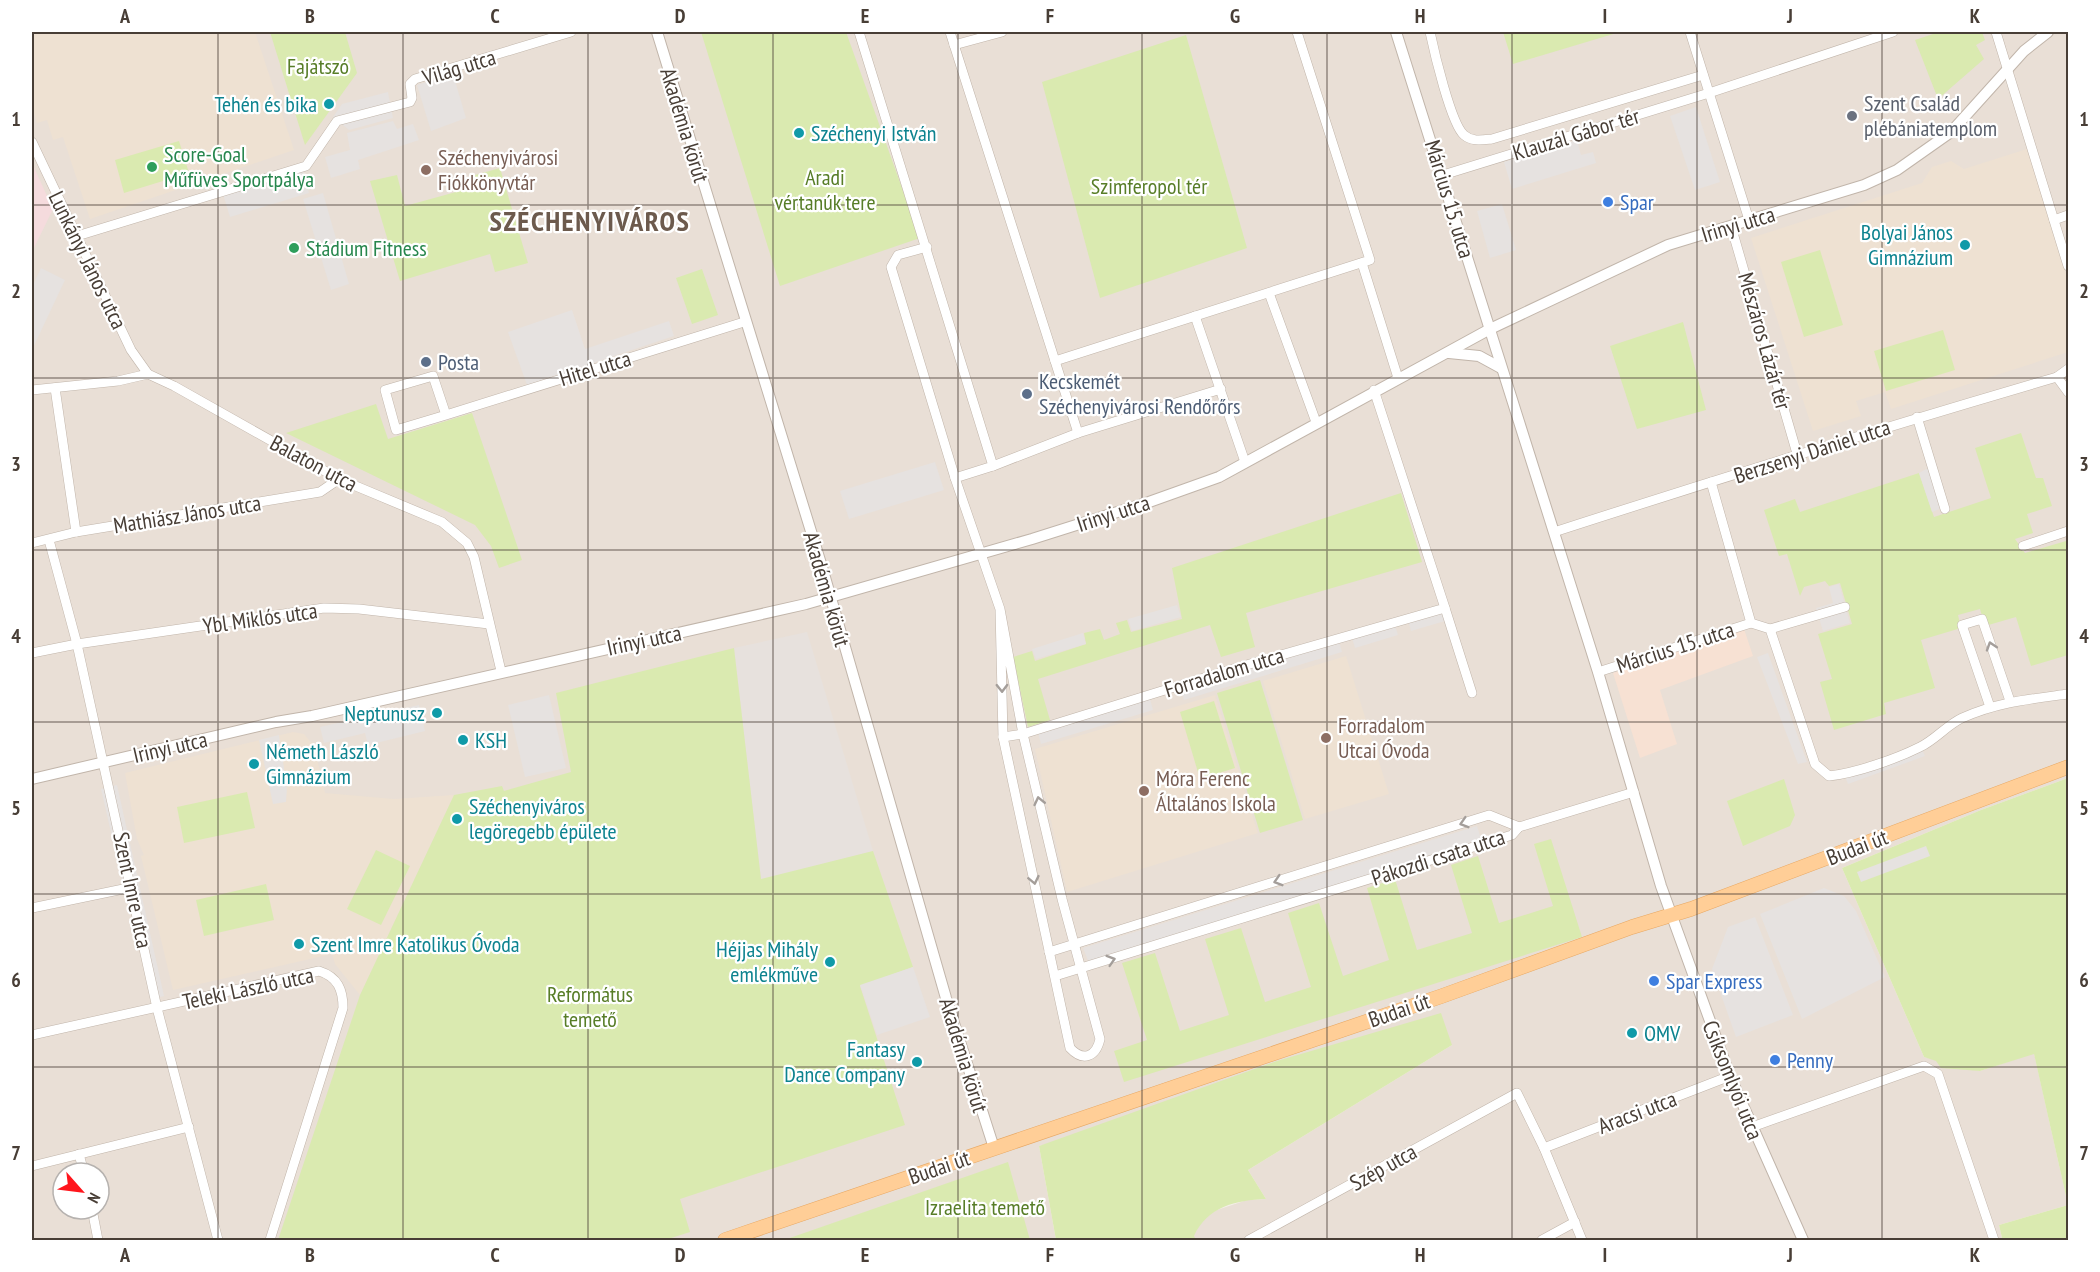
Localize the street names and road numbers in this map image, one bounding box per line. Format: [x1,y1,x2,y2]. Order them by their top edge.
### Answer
street label: Világ utca [418,43,499,92]
street label: Akadémia körút [654,64,716,186]
street label: Klauzál Gábor tér [1509,101,1643,167]
street label: Március 15. utca [1419,137,1481,261]
street label: Lunkányi János utca [43,186,133,334]
street label: Irinyi utca [1698,200,1778,248]
street label: Mészáros Lázár tér [1732,269,1798,413]
street label: Hitel utca [556,344,634,392]
street label: Berzsenyi Dániel utca [1730,413,1894,489]
street label: Balaton utca [266,428,362,498]
street label: Irinyi utca [1073,488,1153,538]
street label: Mathiász János utca [111,489,263,539]
street label: Akadémia körút [797,528,857,650]
street label: Ybl Miklós utca [201,596,319,640]
street label: Március 15. utca [1613,615,1737,679]
street label: Irinyi utca [604,618,684,662]
street label: Forradalom utca [1161,641,1287,703]
street label: Irinyi utca [130,725,210,769]
street label: Pákozdi csata utca [1368,822,1508,892]
street label: Budai út [1822,823,1892,871]
street label: Szent Imre utca [107,829,159,951]
street label: Teleki László utca [180,960,316,1016]
street label: Budai út [1365,986,1433,1034]
street label: Akadémia körút [933,994,995,1116]
street label: Csíksomlyói utca [1696,1016,1770,1144]
street label: Aracsi utca [1594,1084,1680,1140]
street label: Szép utca [1345,1137,1421,1197]
street label: Budai út [905,1143,973,1191]

